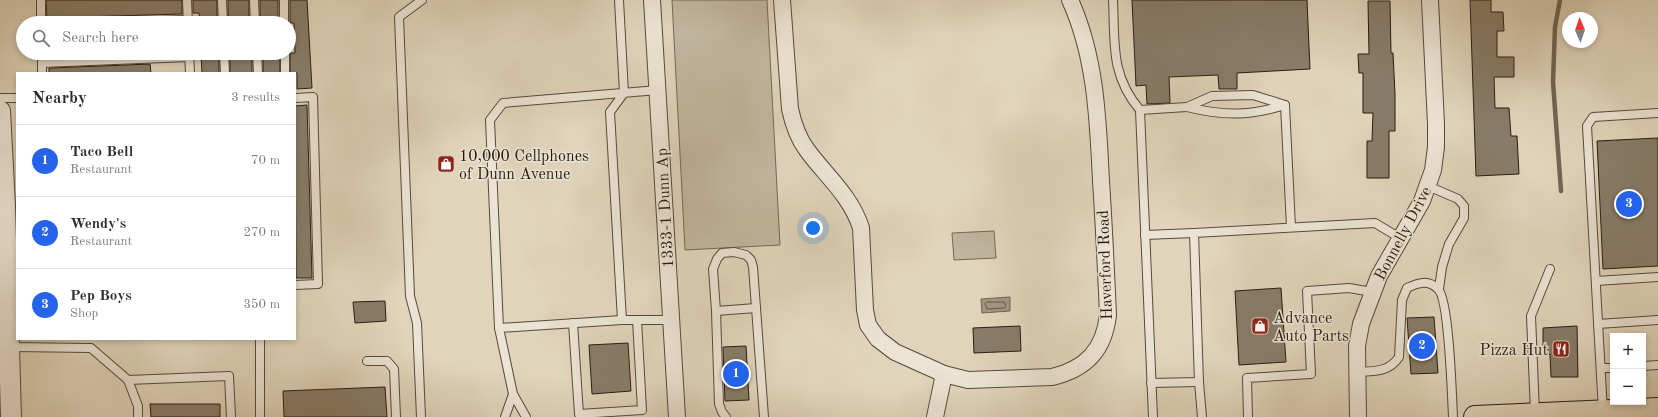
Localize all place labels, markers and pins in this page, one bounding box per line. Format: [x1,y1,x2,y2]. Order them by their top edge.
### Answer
place label: 10,000 Cellphones of Dunn Avenue [459,149,589,183]
shop icon: 10,000 Cellphones of Dunn Avenue [436,154,456,174]
pin: 3 [1616,189,1642,219]
place label: Advance Auto Parts [1273,311,1349,345]
shop icon: Advance Auto Parts [1250,316,1270,336]
pin: 2 [1409,331,1435,361]
restaurant icon: Pizza Hut [1551,339,1571,359]
place label: Pizza Hut [1480,343,1548,359]
pin: 1 [723,359,749,389]

